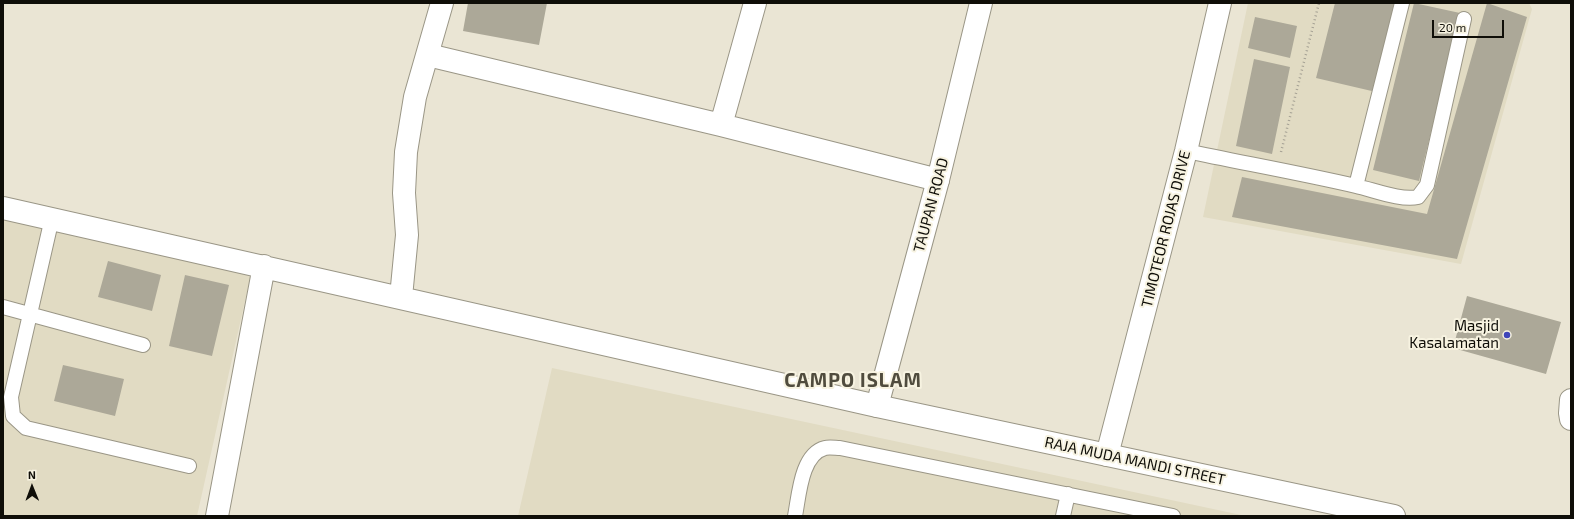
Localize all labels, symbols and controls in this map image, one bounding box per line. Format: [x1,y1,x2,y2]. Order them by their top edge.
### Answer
scale bar [1434,12,1506,38]
text: 20 m [1439,20,1466,34]
street label: TIMOTEOR ROJAS DRIVE [1138,149,1194,309]
street label: TAUPAN ROAD [910,156,952,254]
place label: Masjid Kasalamatan [1409,317,1499,352]
marker: Masjid Kasalamatan [1502,330,1512,340]
district label: CAMPO ISLAM [784,370,922,392]
street label: RAJA MUDA MANDI STREET [1043,433,1227,489]
north arrow [12,467,52,507]
text: N [28,468,36,481]

